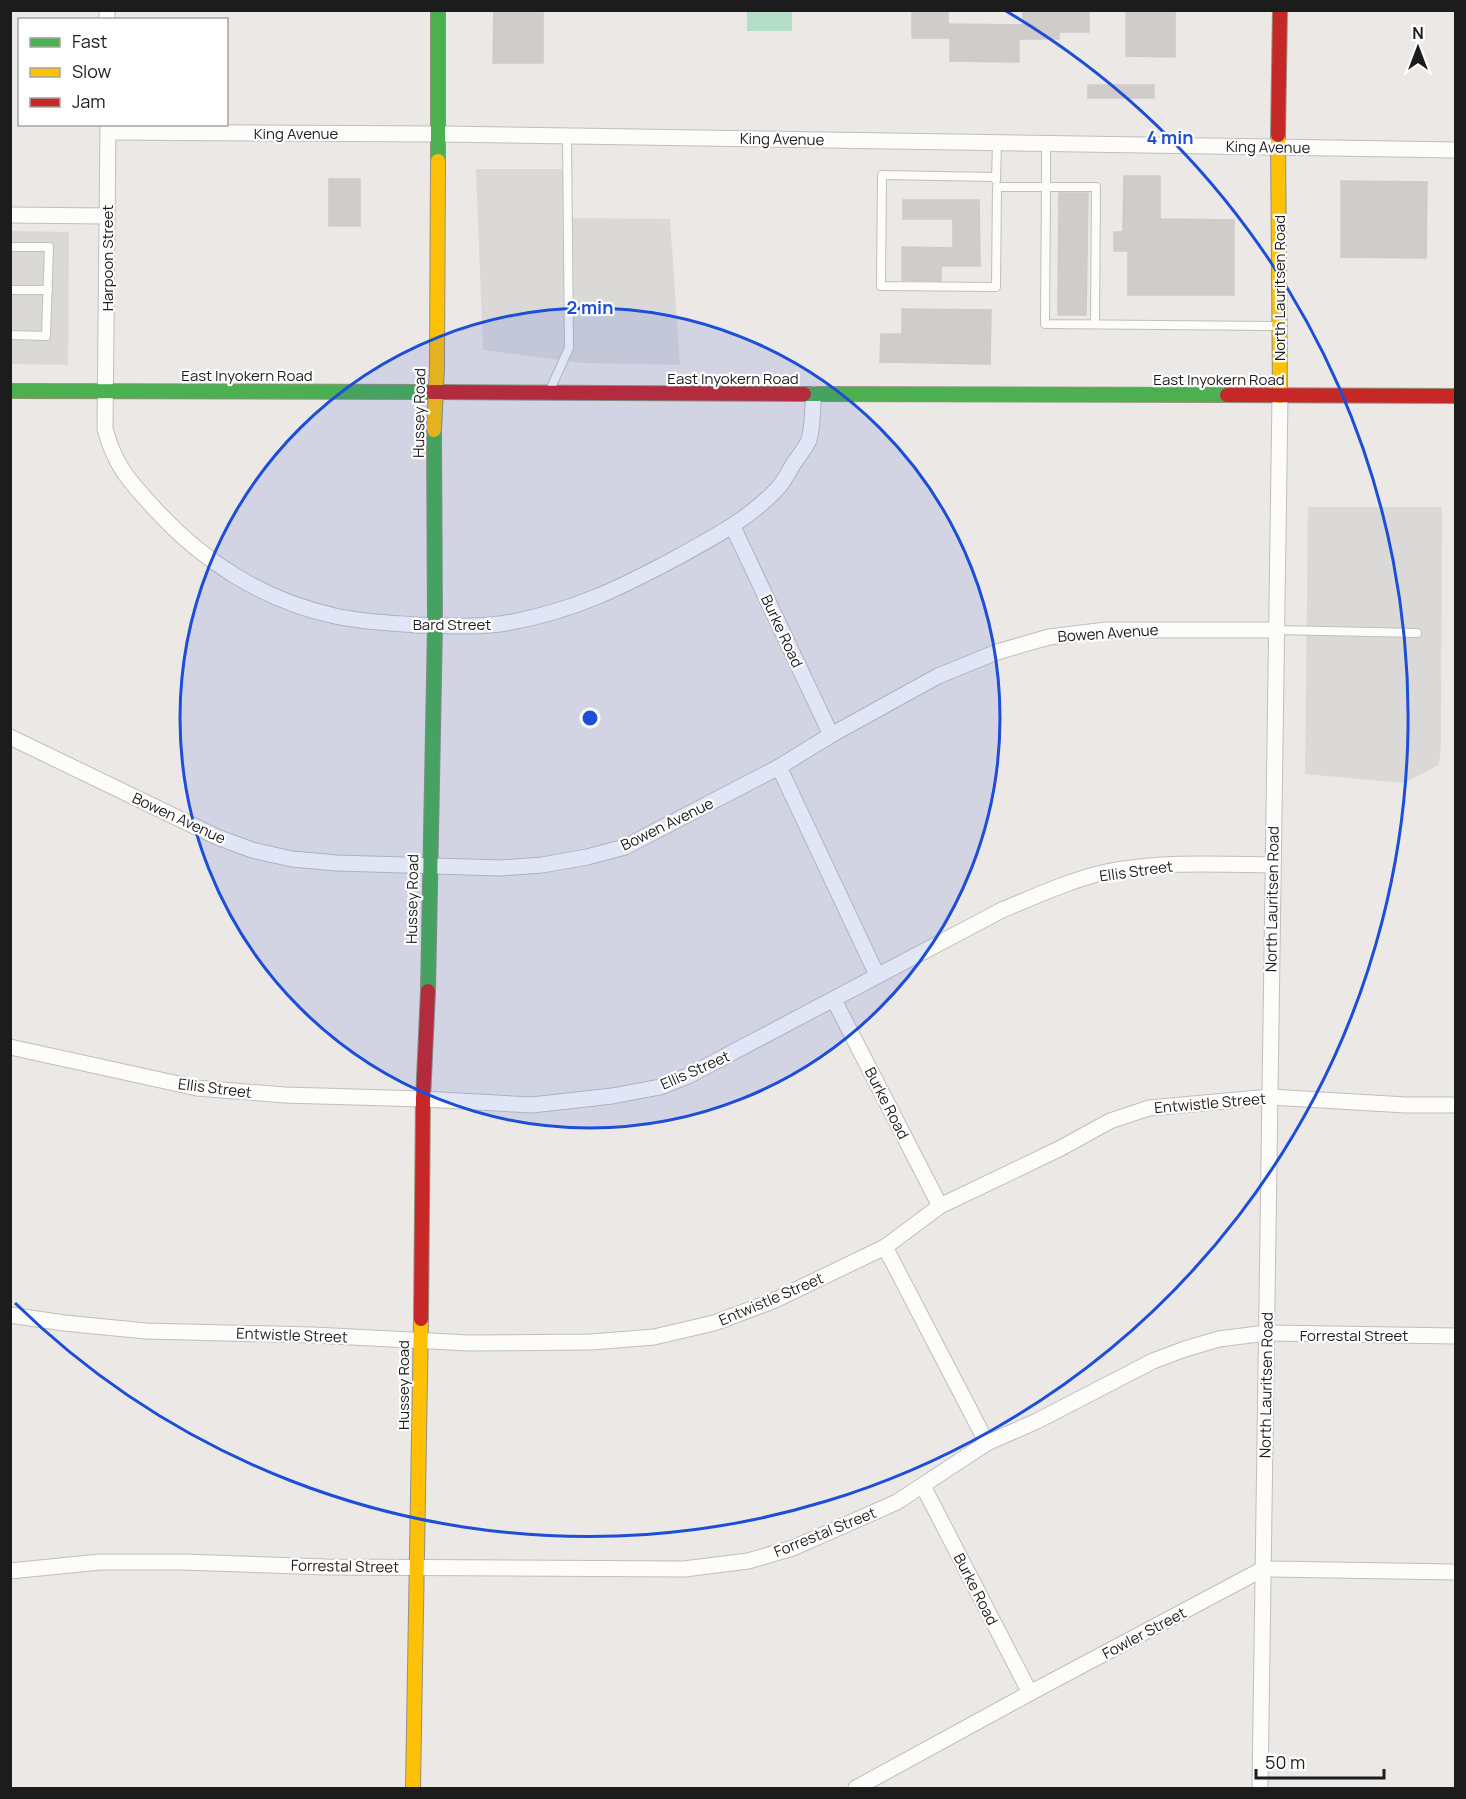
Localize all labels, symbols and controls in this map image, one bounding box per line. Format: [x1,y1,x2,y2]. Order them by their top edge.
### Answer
legend [18,18,228,126]
north arrow [1388,18,1448,78]
text: N [1412,22,1424,44]
text: Fast [72,29,107,53]
text: Slow [72,59,112,83]
text: Jam [72,89,106,113]
street label: King Avenue [254,123,339,144]
text: 4 min [1146,125,1194,149]
street label: King Avenue [740,128,825,150]
street label: King Avenue [1226,136,1311,158]
street label: Harpoon Street [97,205,118,311]
street label: North Lauritsen Road [1269,215,1290,361]
text: 2 min [567,295,613,319]
street label: East Inyokern Road [181,365,313,386]
street label: Hussey Road [408,368,430,458]
street label: East Inyokern Road [667,368,799,389]
street label: East Inyokern Road [1153,369,1285,390]
street label: Burke Road [756,591,808,671]
street label: Bard Street [413,614,491,635]
street label: Bowen Avenue [1057,619,1159,647]
centre of rings [580,708,600,728]
street label: Bowen Avenue [129,787,229,849]
street label: Bowen Avenue [617,792,717,856]
street label: North Lauritsen Road [1260,826,1284,972]
street label: Hussey Road [401,854,423,944]
street label: Ellis Street [1098,855,1174,887]
street label: Ellis Street [657,1045,733,1095]
street label: Burke Road [860,1063,914,1143]
street label: Ellis Street [177,1073,253,1103]
street label: Entwistle Street [1153,1088,1267,1118]
street label: Entwistle Street [715,1268,827,1330]
street label: North Lauritsen Road [1254,1312,1278,1458]
street label: Entwistle Street [236,1323,348,1347]
street label: Forrestal Street [1300,1325,1408,1346]
street label: Hussey Road [393,1340,414,1430]
street label: Forrestal Street [771,1502,879,1562]
street label: Burke Road [949,1549,1003,1629]
street label: Forrestal Street [291,1555,399,1577]
street label: Fowler Street [1098,1602,1190,1664]
scale bar [1256,1742,1384,1780]
text: 50 m [1265,1750,1305,1774]

